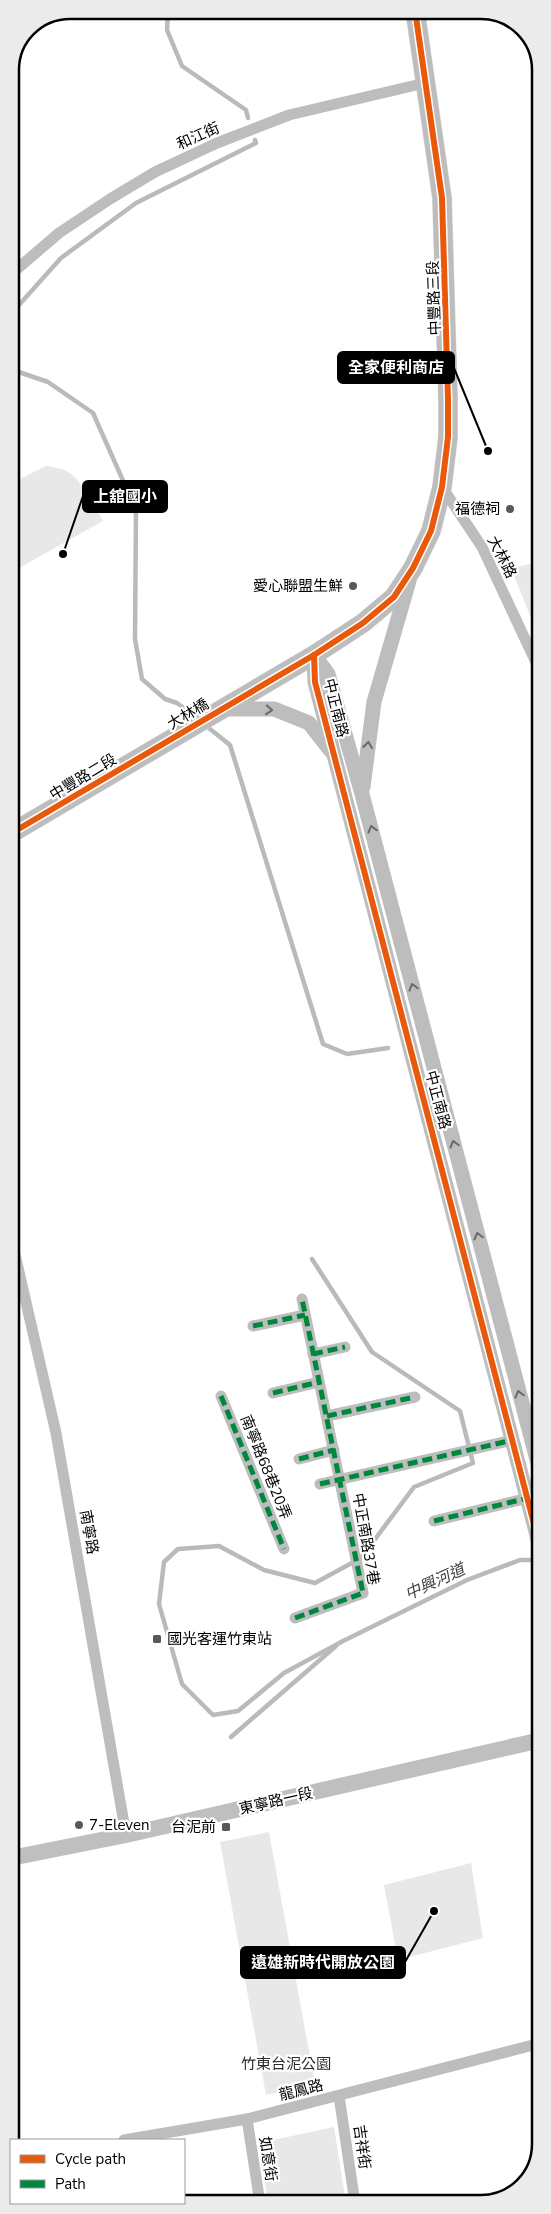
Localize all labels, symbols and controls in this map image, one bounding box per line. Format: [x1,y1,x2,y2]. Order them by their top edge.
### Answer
street label: 和江街 [173,118,223,154]
street label: 中豐路三段 [423,260,445,336]
callout: 全家便利商店 [338,352,454,383]
text: 全家便利商店 [348,357,444,379]
callout: 上舘國小 [83,481,167,512]
text: 上舘國小 [93,486,157,508]
place label: 福德祠 [455,499,500,519]
marker: 福德祠 [504,503,516,515]
street label: 大林路 [483,532,521,582]
place label: 愛心聯盟生鮮 [253,576,343,596]
marker: 愛心聯盟生鮮 [347,580,359,592]
street label: 中正南路 [319,676,353,740]
street label: 大林橋 [164,694,212,734]
one-way arrow [266,704,274,715]
one-way arrow [363,741,373,750]
street label: 中豐路二段 [46,749,120,805]
one-way arrow [367,825,378,834]
one-way arrow [408,982,419,991]
street label: 中正南路 [421,1068,455,1132]
one-way arrow [449,1139,460,1148]
one-way arrow [474,1233,484,1241]
one-way arrow [515,1390,525,1398]
street label: 南寧路68巷20弄 [236,1412,296,1522]
street label: 中正南路37巷 [348,1491,384,1587]
street label: 南寧路 [75,1508,103,1556]
water label: 中興河道 [401,1558,470,1605]
place label: 國光客運竹東站 [167,1629,272,1649]
marker: 國光客運竹東站 [151,1633,163,1645]
street label: 東寧路一段 [237,1783,315,1819]
place label: 7-Eleven [89,1815,149,1835]
place label: 台泥前 [171,1817,216,1837]
marker: 7-Eleven [73,1819,85,1831]
marker: 台泥前 [220,1821,232,1833]
callout: 遠雄新時代開放公園 [241,1947,405,1978]
text: 遠雄新時代開放公園 [251,1952,395,1974]
park label: 竹東台泥公園 [241,2054,331,2074]
street label: 龍鳳路 [277,2075,325,2105]
street label: 吉祥街 [349,2123,375,2171]
street label: 如意街 [255,2135,281,2183]
legend [10,2139,185,2204]
text: Cycle path [55,2149,126,2169]
text: Path [55,2174,86,2194]

